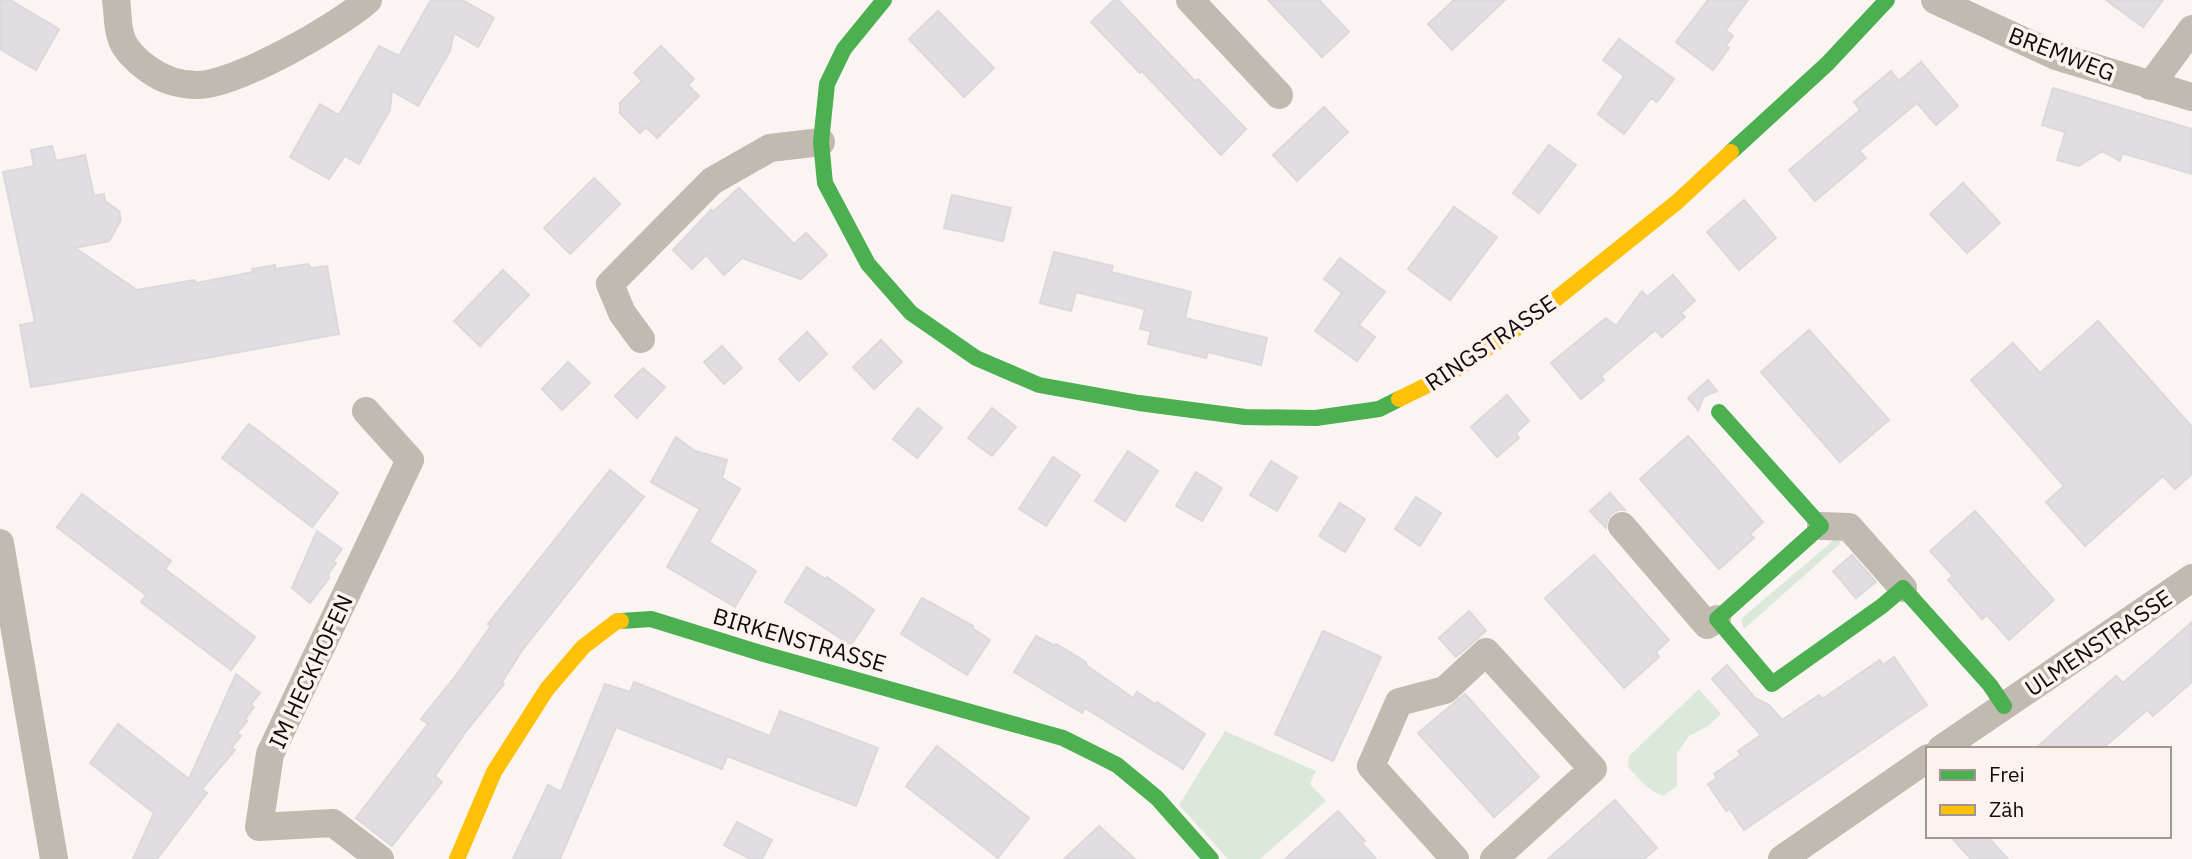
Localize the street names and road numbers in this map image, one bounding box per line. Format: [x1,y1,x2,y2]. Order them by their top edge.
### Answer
street label: BREMWEG [2004,19,2120,87]
street label: RINGSTRASSE [1419,287,1561,397]
street label: ULMENSTRASSE [2019,582,2177,702]
street label: IM HECKHOFEN [261,589,359,753]
street label: BIRKENSTRASSE [710,600,890,678]

